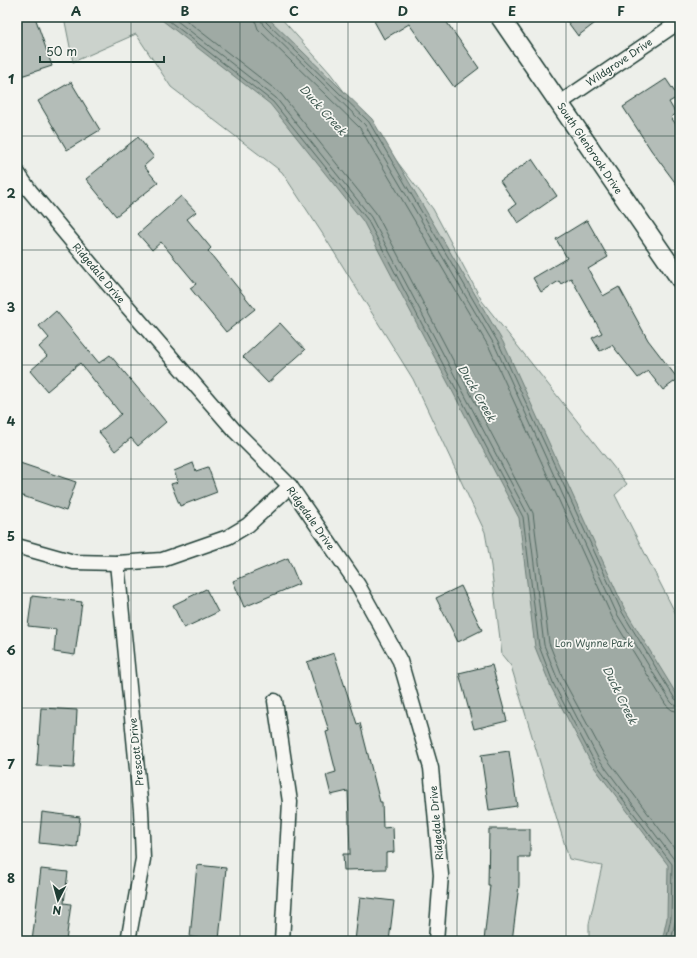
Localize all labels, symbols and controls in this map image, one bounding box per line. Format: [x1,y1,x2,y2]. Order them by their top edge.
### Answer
text: A [71,1,81,20]
text: B [181,1,190,20]
text: C [289,1,299,20]
text: D [398,1,408,20]
text: E [508,1,516,20]
text: F [617,1,625,20]
street label: Wildgrove Drive [583,34,655,89]
scale bar [40,38,164,64]
text: 50 m [46,42,77,60]
text: 1 [8,69,14,88]
water label: Duck Creek [296,80,352,140]
street label: South Glenbrook Drive [554,99,627,196]
text: 2 [6,183,16,202]
street label: Ridgedale Drive [70,239,129,306]
text: 3 [7,297,16,316]
water label: Duck Creek [454,361,501,426]
text: 4 [7,411,16,430]
street label: Ridgedale Drive [284,483,339,553]
text: 5 [7,526,15,545]
park label: Lon Wynne Park [555,635,633,650]
text: 6 [6,640,16,659]
water label: Duck Creek [599,662,643,728]
street label: Prescott Drive [124,717,147,787]
text: 7 [7,754,15,773]
street label: Ridgedale Drive [425,785,446,861]
text: 8 [7,868,15,887]
north arrow [38,880,78,920]
text: N [51,902,62,919]

